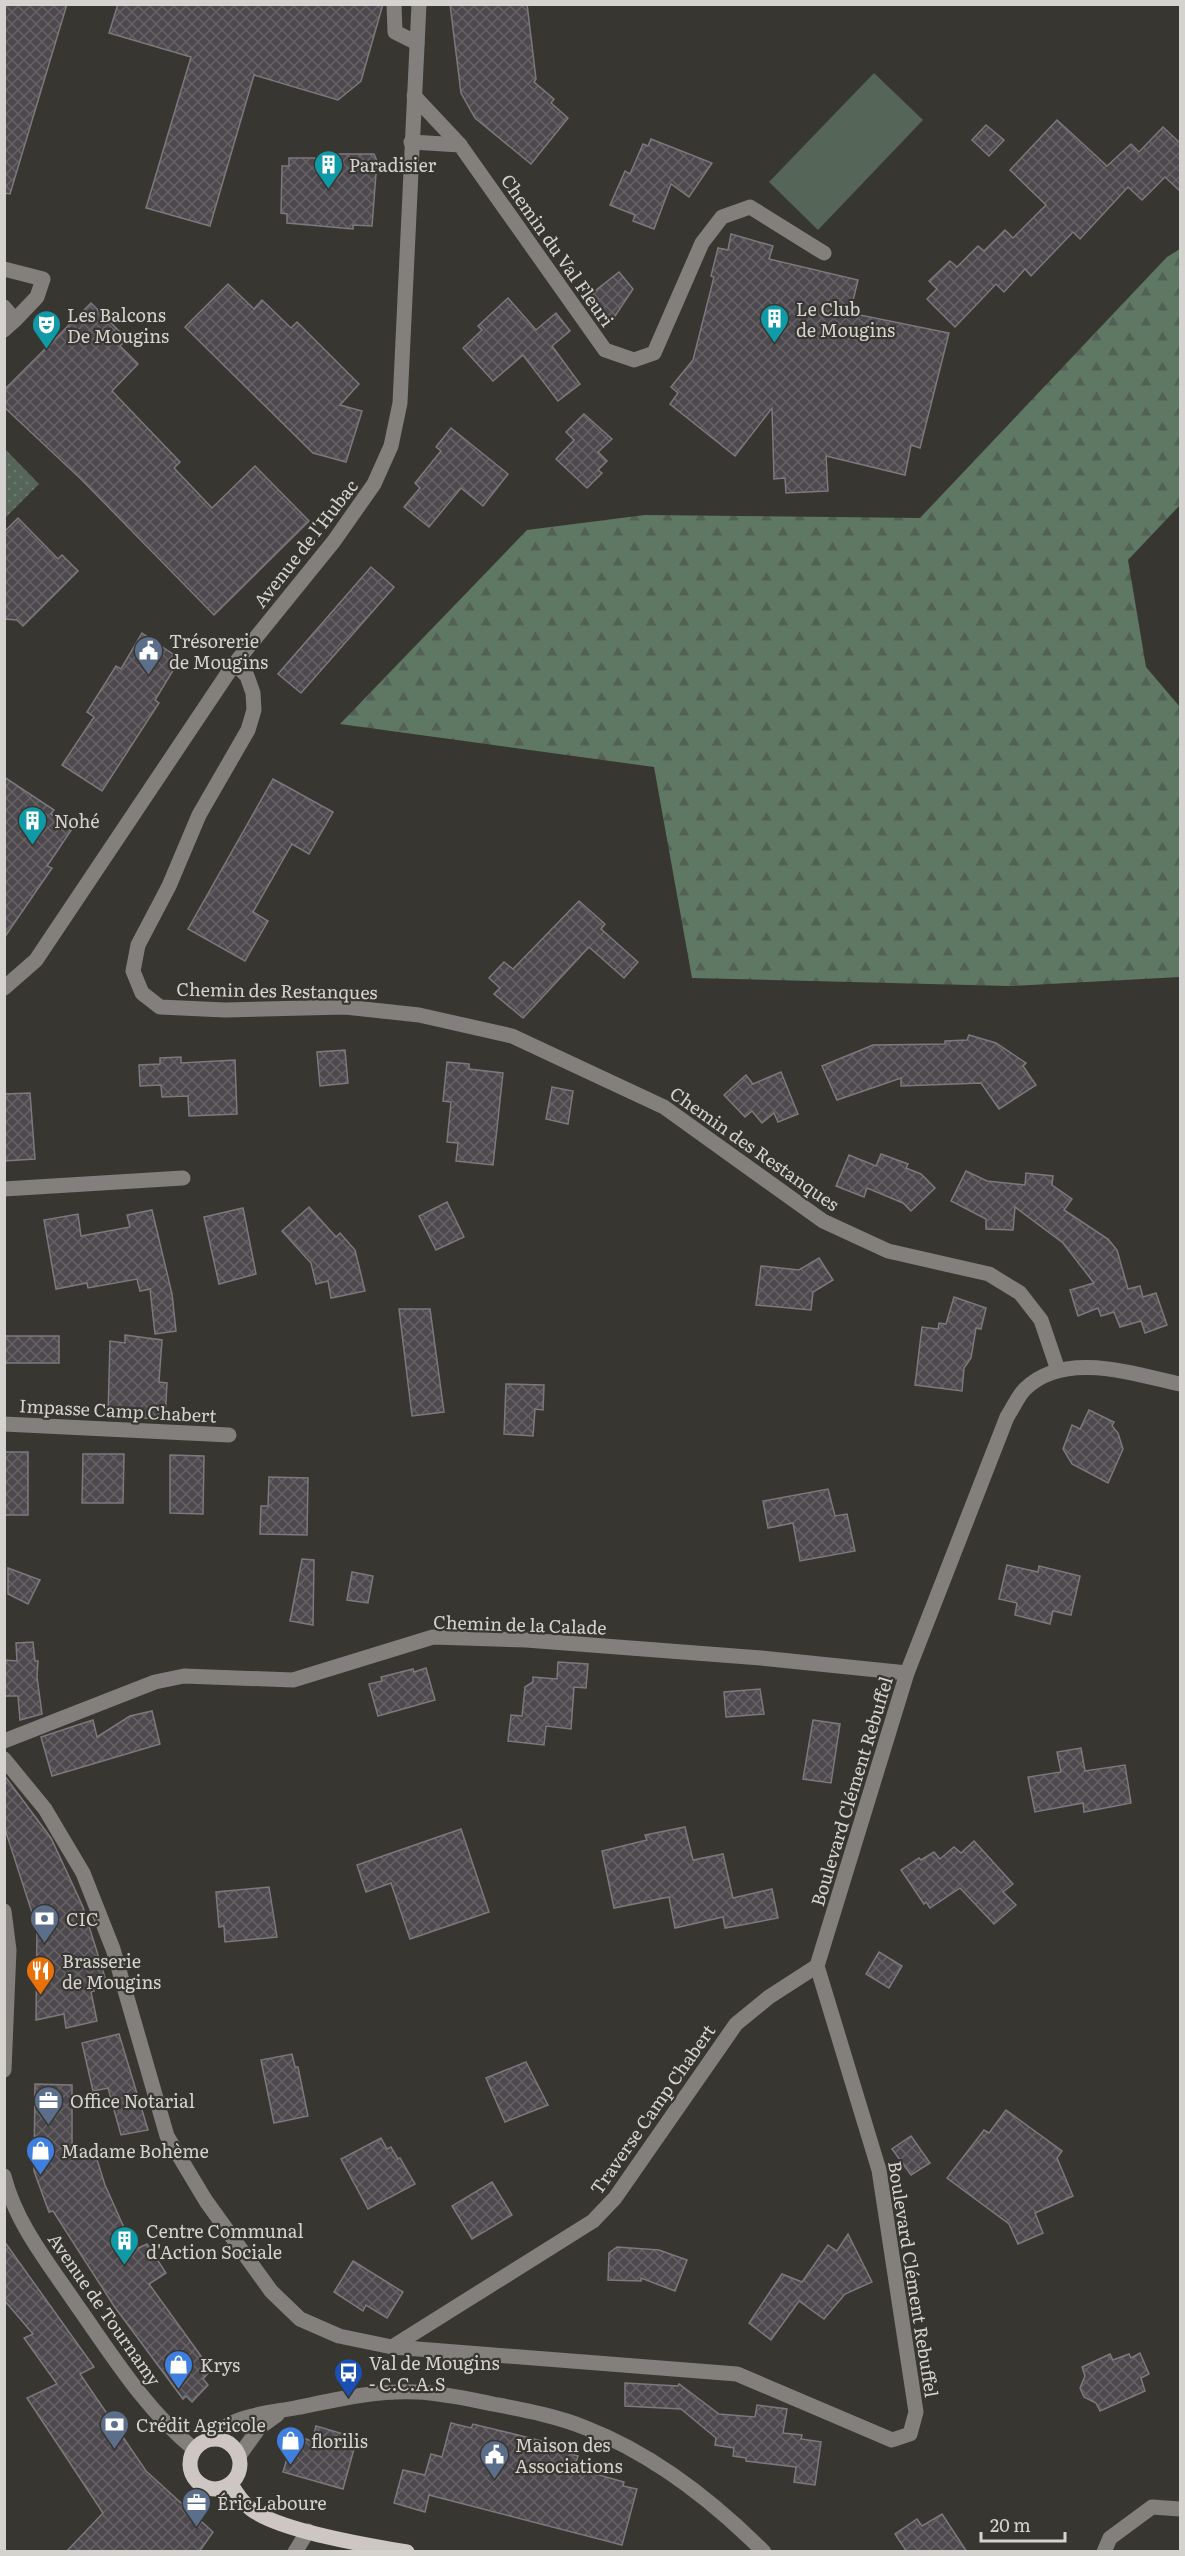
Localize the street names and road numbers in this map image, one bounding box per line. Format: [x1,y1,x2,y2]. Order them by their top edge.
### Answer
street label: Chemin du Val Fleuri [495,168,621,332]
street label: Avenue de l'Hubac [246,473,364,613]
street label: Chemin des Restanques [176,975,378,1005]
street label: Chemin des Restanques [665,1079,845,1217]
street label: Impasse Camp Chabert [19,1391,218,1429]
street label: Chemin de la Calade [433,1607,607,1641]
street label: Boulevard Clément Rebuffel [803,1673,899,1909]
street label: Traverse Camp Chabert [583,2018,722,2200]
street label: Boulevard Clément Rebuffel [882,2159,946,2399]
street label: Avenue de Tournamy [42,2227,168,2391]

